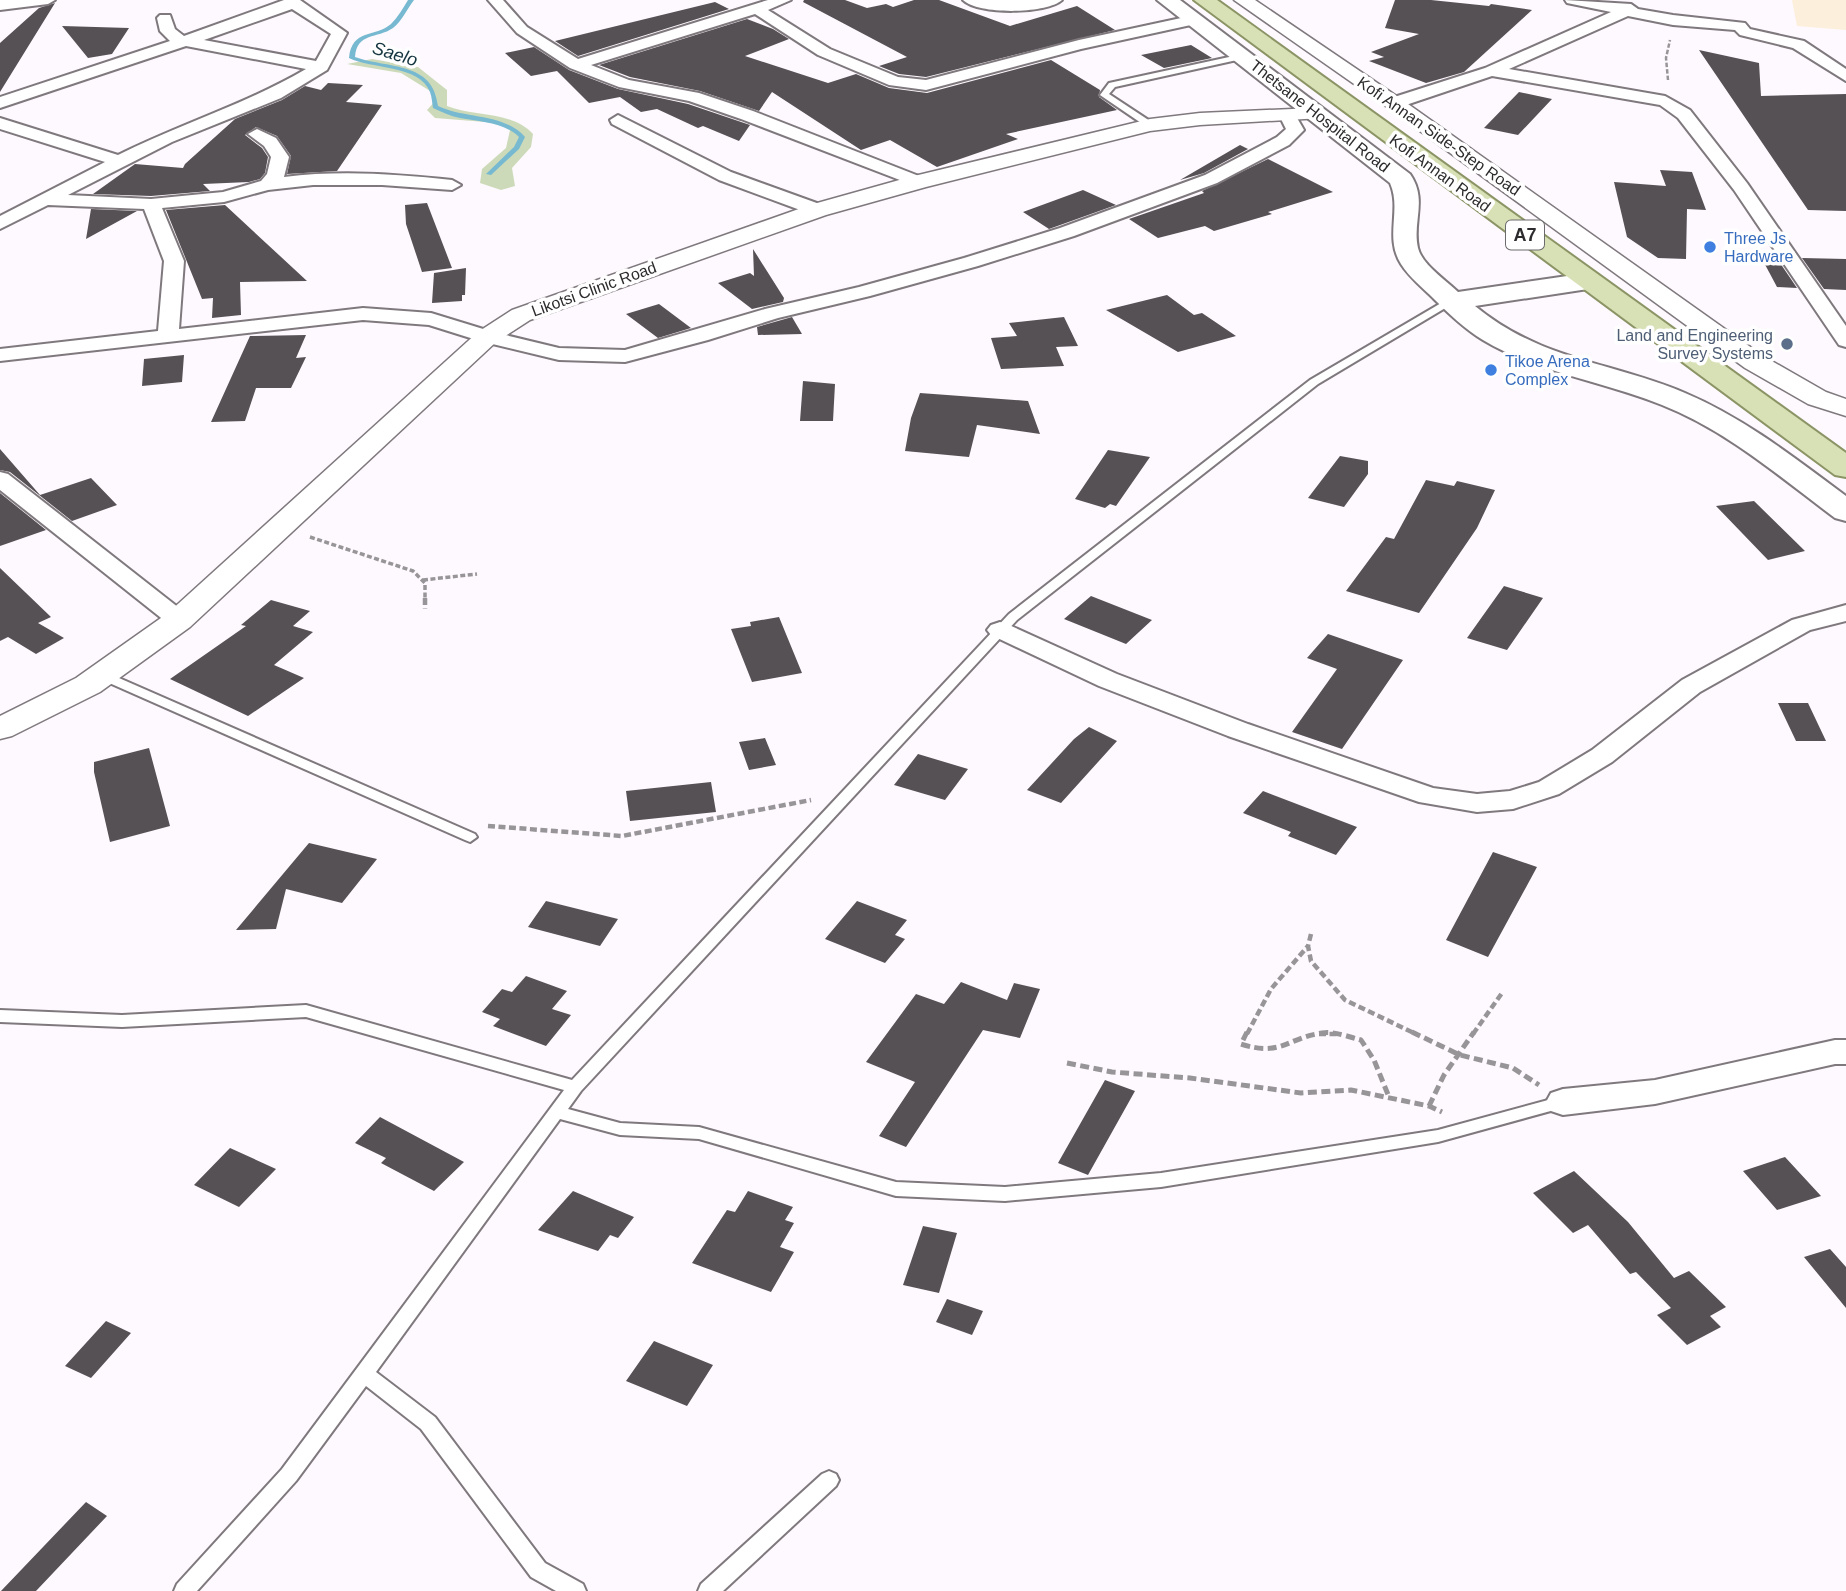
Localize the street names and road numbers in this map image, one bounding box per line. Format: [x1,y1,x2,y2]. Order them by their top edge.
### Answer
street label: Thetsane Hospital Road [1247,56,1393,176]
street label: Kofi Annan Side-Step Road [1354,73,1524,199]
street label: Kofi Annan Road [1386,131,1494,215]
road number: A7 [1506,220,1544,249]
street label: Likotsi Clinic Road [529,259,659,319]

